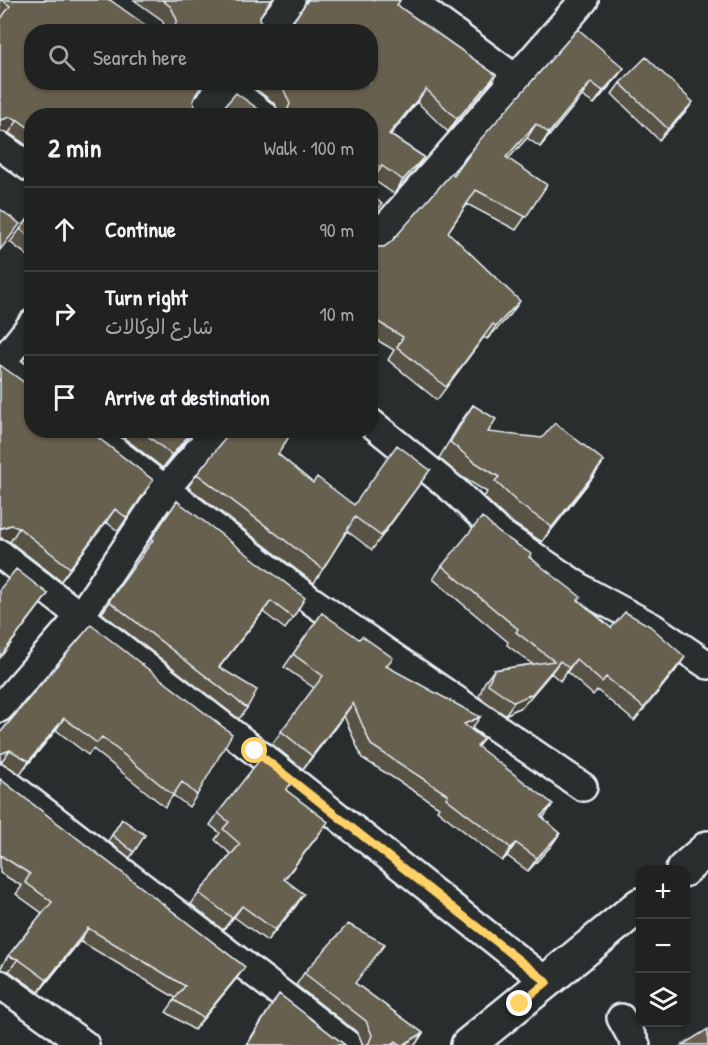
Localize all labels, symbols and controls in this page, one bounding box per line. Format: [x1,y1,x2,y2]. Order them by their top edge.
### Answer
search box [24,24,378,90]
icon: search [45,41,78,74]
text: Search here [93,42,187,72]
text: 2 min [48,130,101,165]
text: Walk · 100 m [264,134,354,161]
icon: ahead [48,213,81,246]
text: Continue [105,214,176,244]
text: 90 m [320,216,354,243]
text: Turn right [105,282,188,312]
icon: right [48,297,81,330]
text: 10 m [320,300,354,327]
text: شارع الوكالات [105,313,213,340]
icon: arrive [48,381,81,414]
text: Arrive at destination [105,382,270,412]
route start [241,737,267,763]
map controls [636,865,690,1027]
button: + [636,865,690,919]
button: − [636,919,690,973]
button: layers [636,973,690,1027]
route end [506,990,532,1016]

